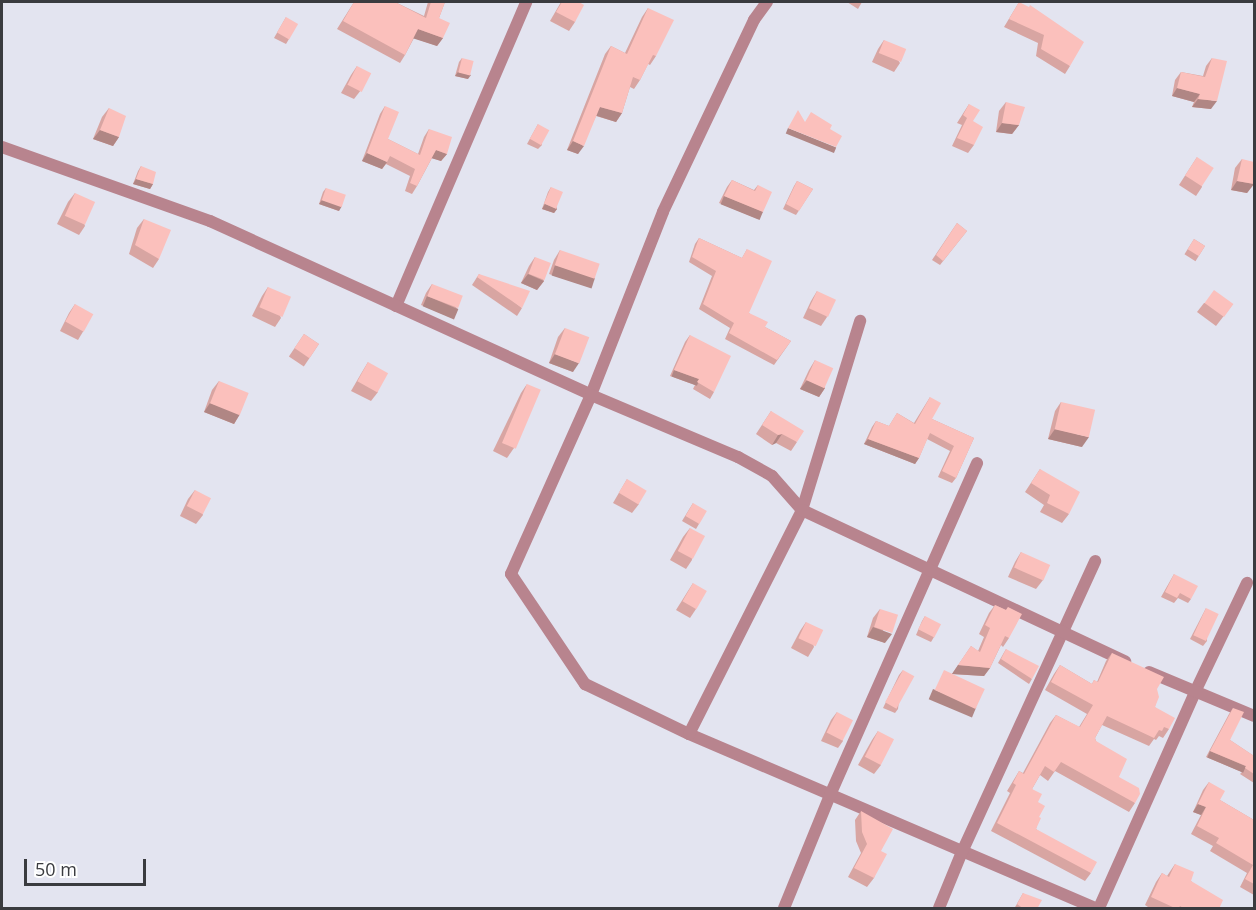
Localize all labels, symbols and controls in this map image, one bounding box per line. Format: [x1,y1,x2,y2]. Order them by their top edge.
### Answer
scale bar [27,847,148,885]
text: 50 m [35,857,77,881]

